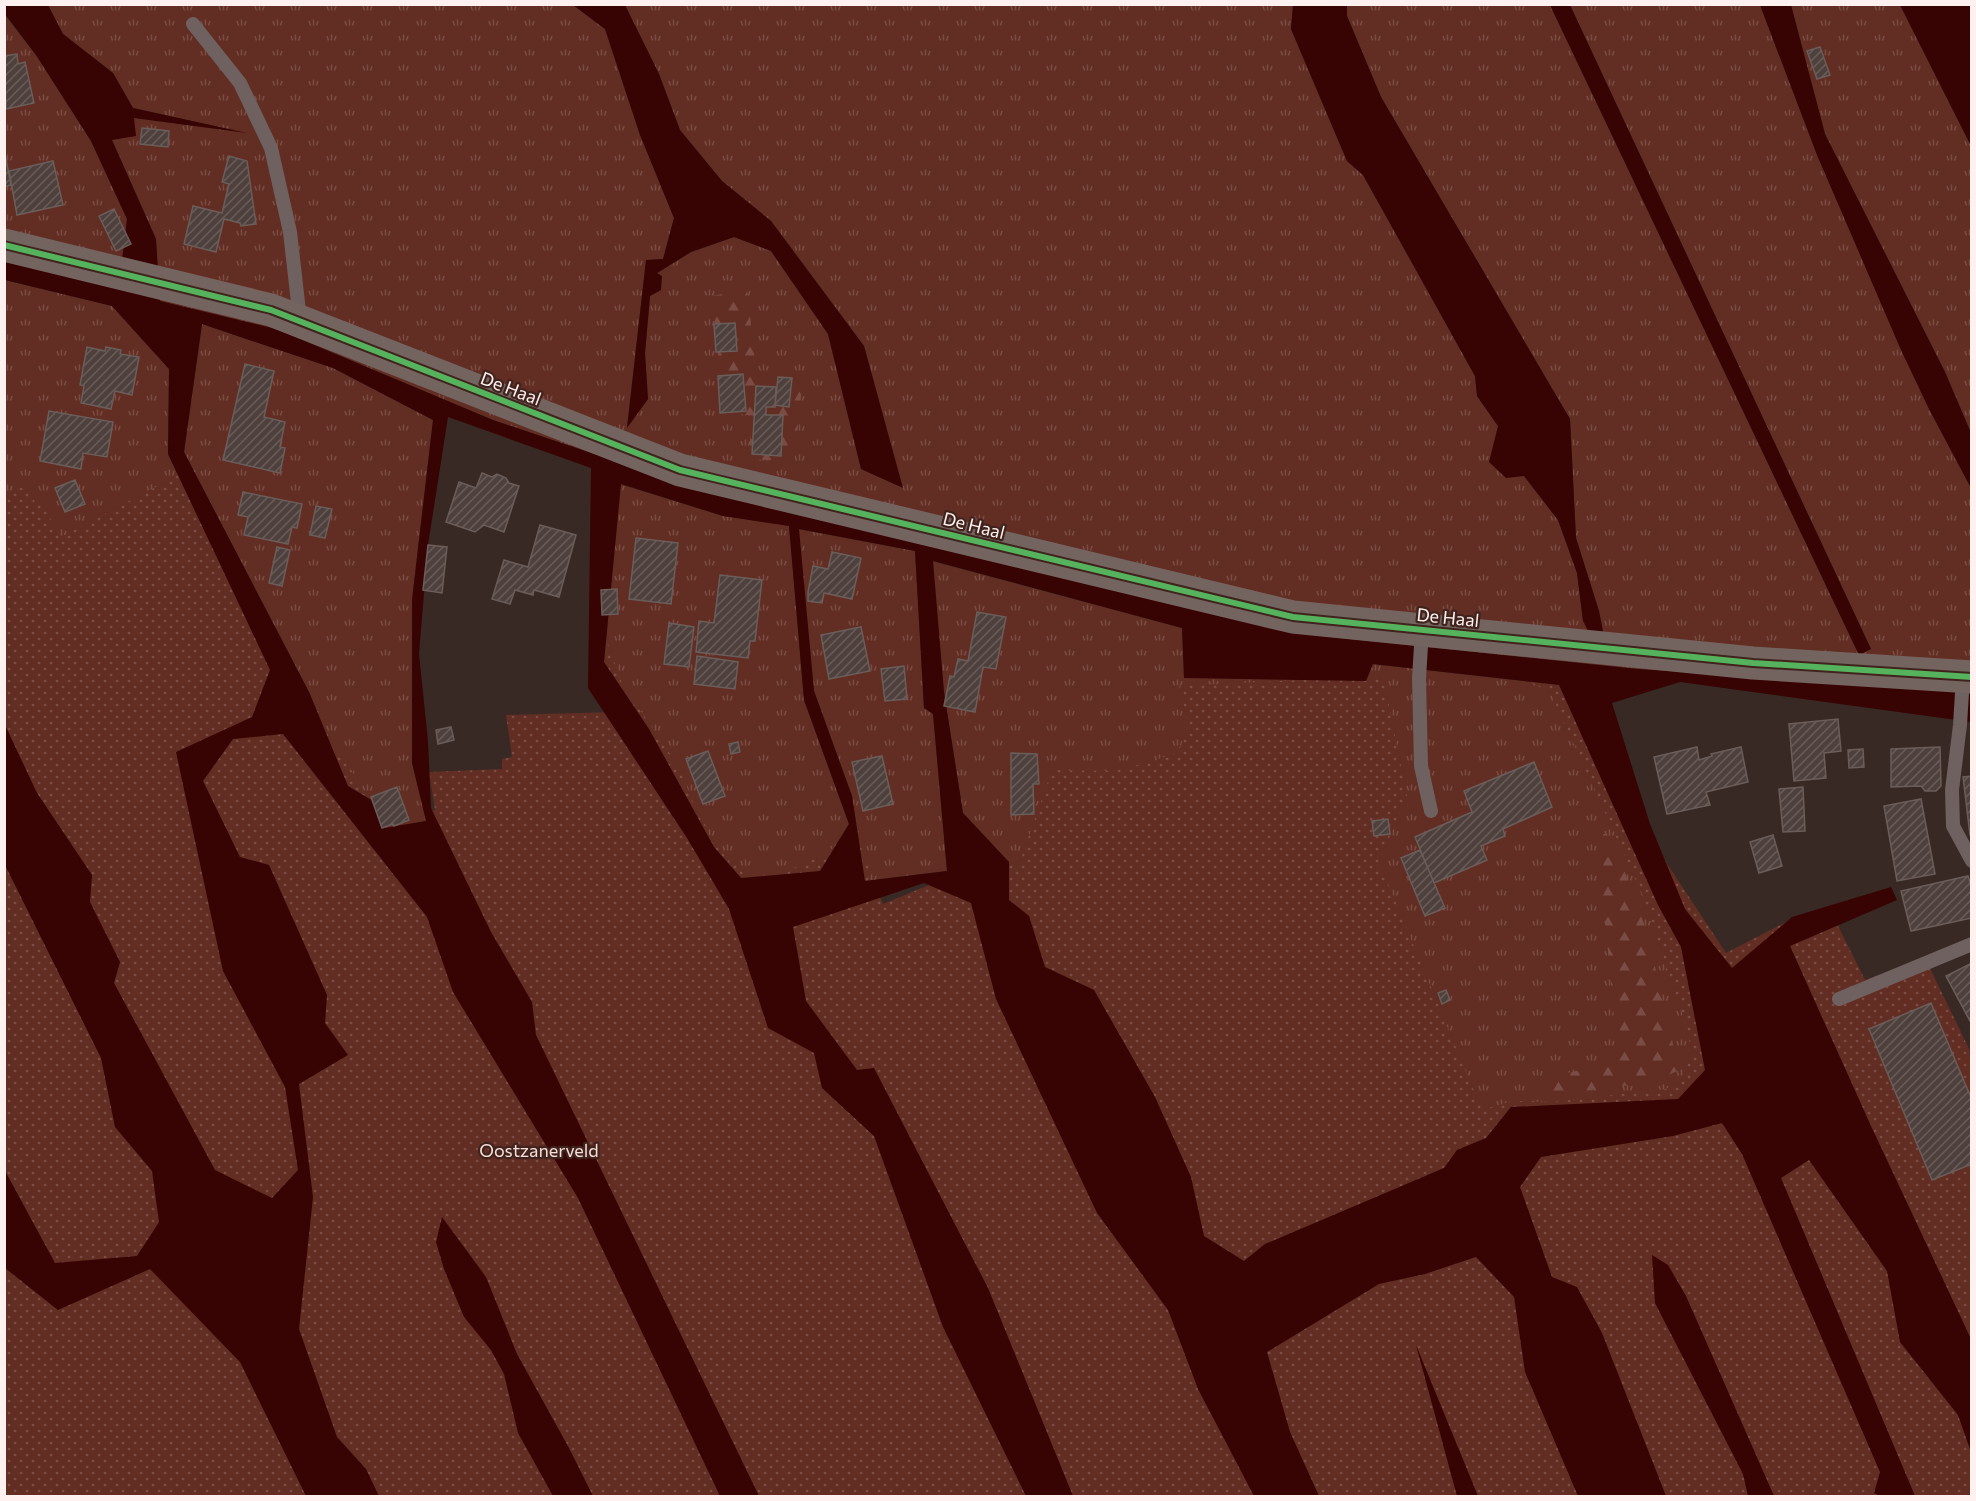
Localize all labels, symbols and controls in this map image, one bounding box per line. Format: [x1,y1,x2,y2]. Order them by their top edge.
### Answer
street label: De Haal [478,366,544,410]
street label: De Haal [941,507,1007,543]
street label: De Haal [1415,603,1481,631]
park label: Oostzanerveld [479,1139,599,1161]

